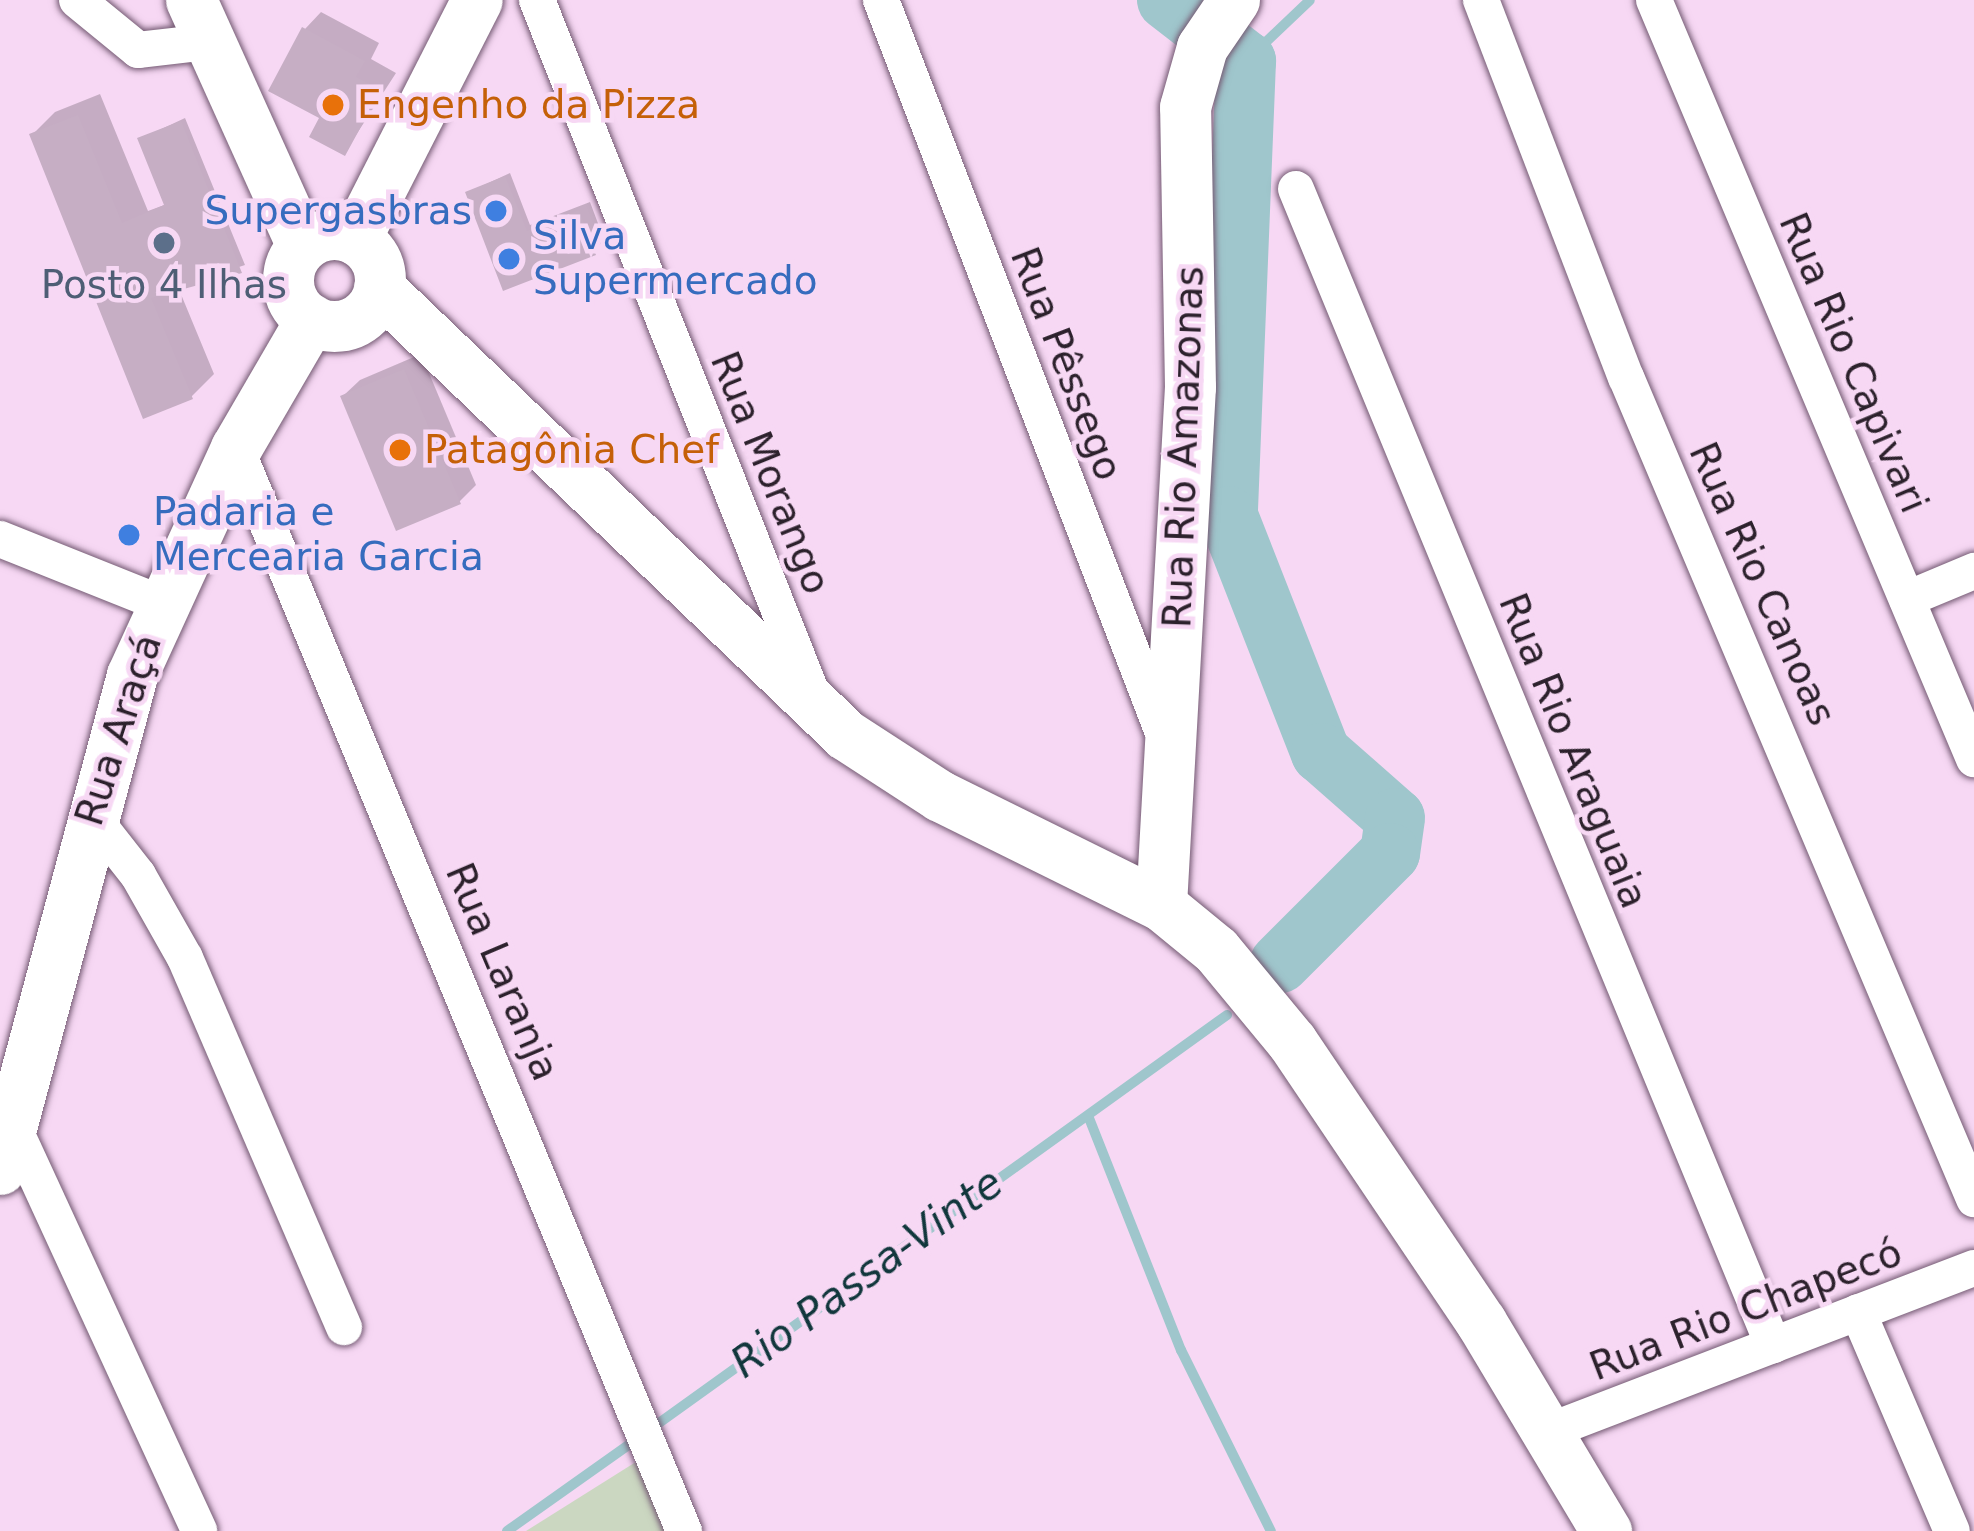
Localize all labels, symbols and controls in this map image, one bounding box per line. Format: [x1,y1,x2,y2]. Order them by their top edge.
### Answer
place label: Engenho da Pizza [357,82,700,128]
marker: Engenho da Pizza [320,92,346,118]
place label: Supergasbras [204,188,472,234]
marker: Supergasbras [483,198,509,224]
street label: Rua Rio Capivari [1769,206,1937,520]
place label: Silva Supermercado [533,214,818,305]
marker: Posto 4 Ilhas [151,230,177,256]
street label: Rua Pêssego [1000,241,1132,487]
marker: Silva Supermercado [496,246,522,272]
place label: Posto 4 Ilhas [41,262,287,308]
street label: Rua Rio Amazonas [1154,265,1214,629]
street label: Rua Morango [700,345,840,601]
place label: Patagônia Chef [424,427,719,473]
street label: Rua Rio Canoas [1679,435,1845,733]
marker: Patagônia Chef [387,437,413,463]
place label: Padaria e Mercearia Garcia [153,490,484,581]
marker: Padaria e Mercearia Garcia [116,522,142,548]
street label: Rua Rio Araguaia [1489,587,1657,915]
street label: Rua Araçá [66,628,172,832]
street label: Rua Laranja [435,856,569,1088]
water label: Rio Passa-Vinte [721,1158,1013,1388]
street label: Rua Rio Chapecó [1583,1229,1909,1391]

